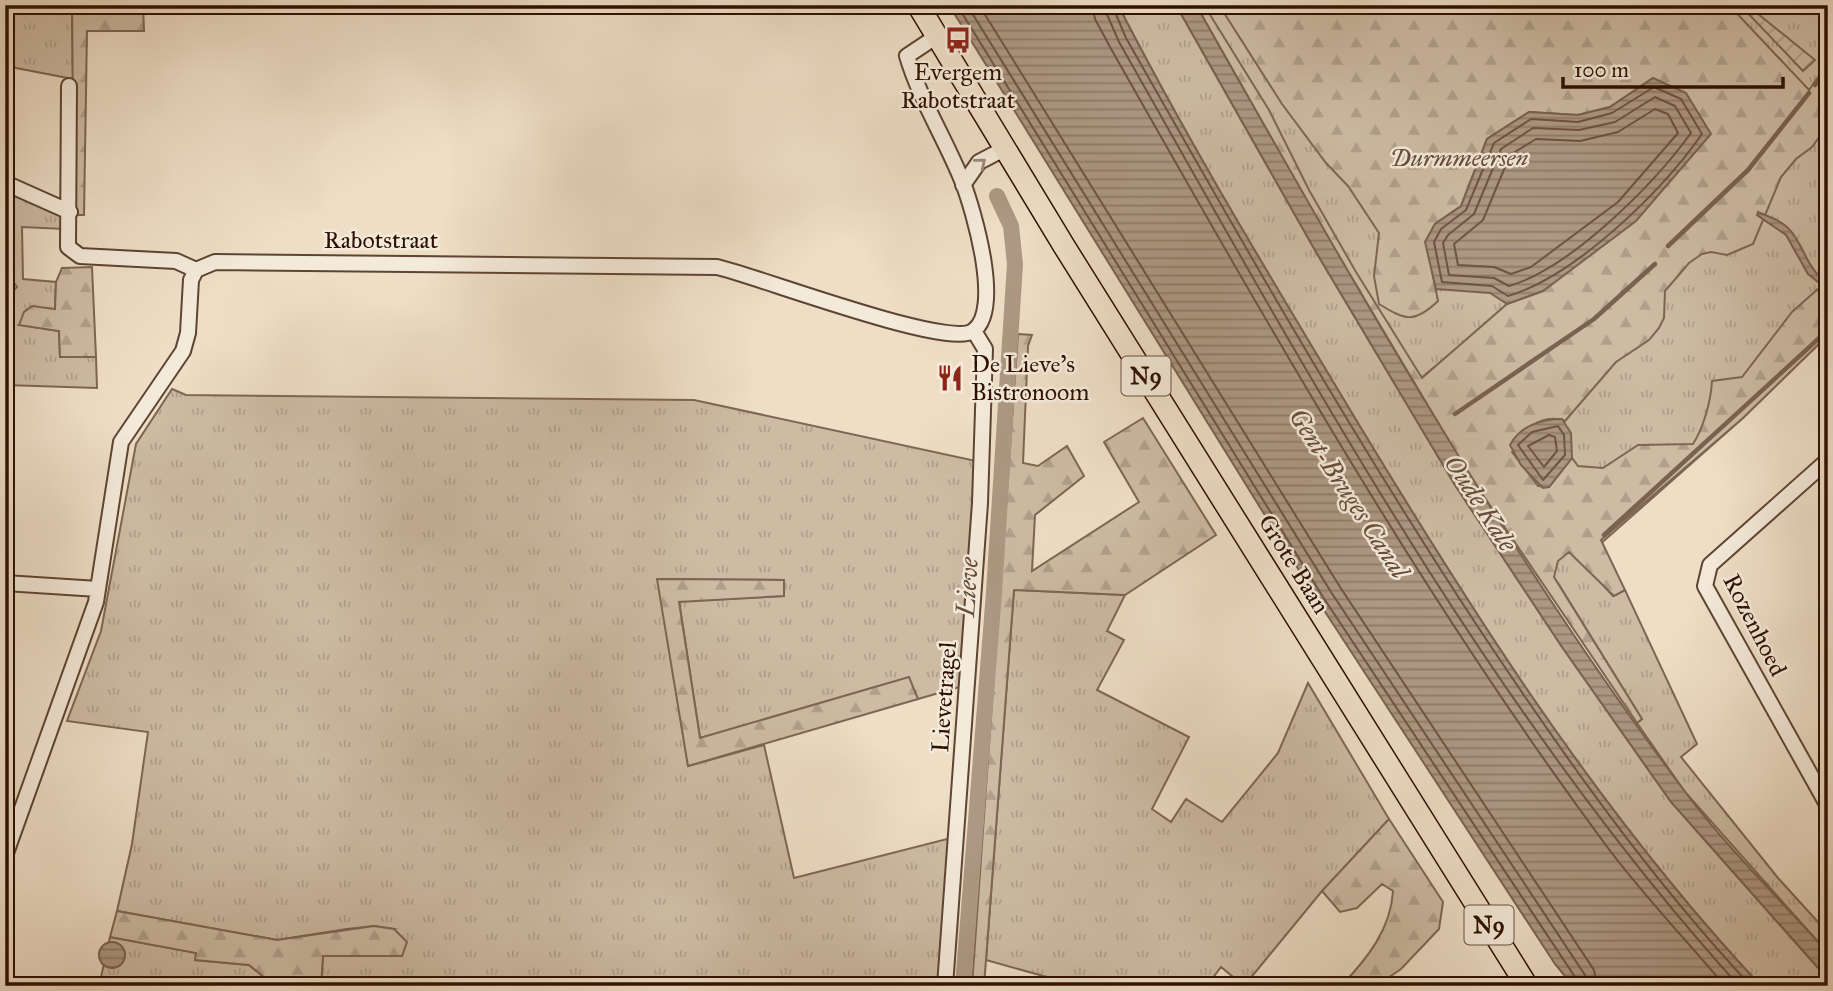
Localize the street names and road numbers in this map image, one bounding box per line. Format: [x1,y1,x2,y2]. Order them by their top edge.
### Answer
street label: Rabotstraat [324,225,439,255]
road number: N9 [1122,356,1170,396]
street label: Grote Baan [1252,509,1336,619]
street label: Rozenhoed [1717,569,1793,681]
street label: Lievetragel [925,640,963,753]
road number: N9 [1464,906,1514,944]

